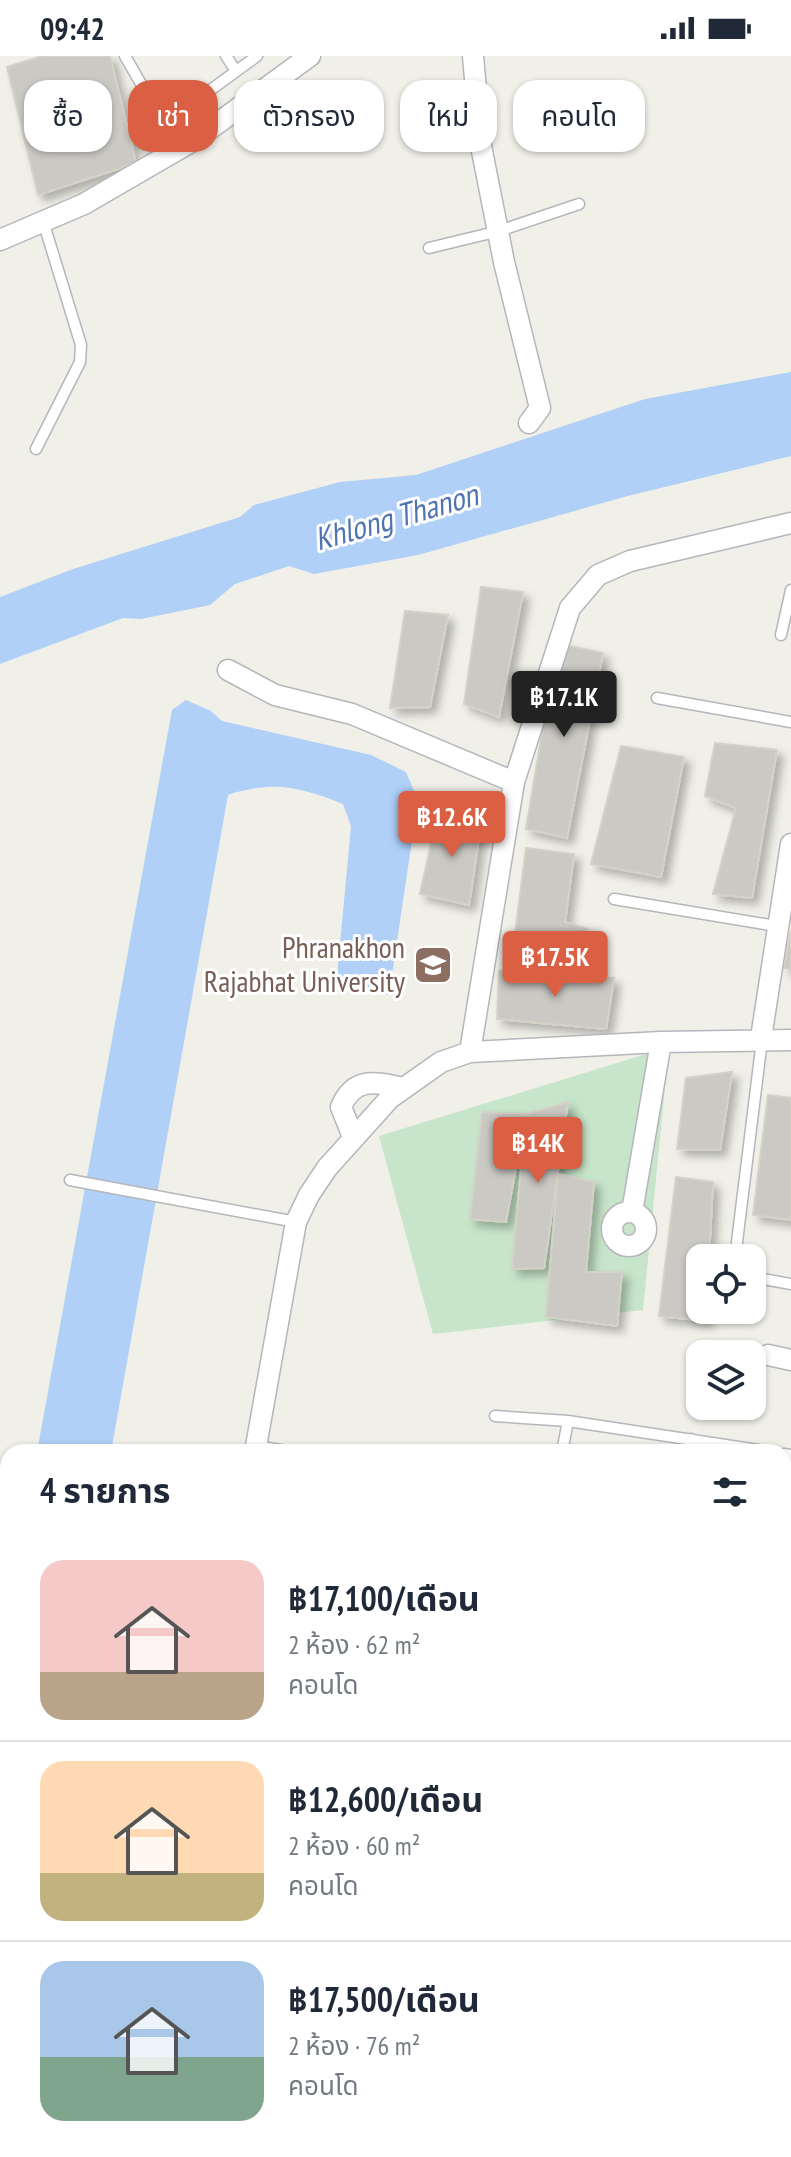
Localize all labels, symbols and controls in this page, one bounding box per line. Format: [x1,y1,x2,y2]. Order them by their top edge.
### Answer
text: 09:42 [40,9,105,48]
chip: ซื้อ [24,80,112,152]
chip: เช่า [128,80,218,152]
chip: ตัวกรอง [234,80,384,152]
chip: ใหม่ [400,80,497,152]
chip: คอนโด [513,80,645,152]
water label: Khlong Thanon [309,472,484,559]
pin: ฿17.1K [499,671,629,739]
text: ฿17.1K [530,680,598,713]
pin: ฿12.6K [387,791,517,859]
text: ฿12.6K [416,800,488,833]
place label: Phranakhon Rajabhat University [204,927,406,1000]
pin: ฿17.5K [490,931,620,999]
text: ฿17.5K [521,940,589,973]
school or university icon: Phranakhon Rajabhat University [412,944,454,986]
pin: ฿14K [491,1117,585,1185]
text: ฿14K [511,1126,565,1159]
map controls [686,1244,766,1420]
button: locate [686,1244,766,1324]
button: layers [686,1340,766,1420]
text: 4 รายการ [40,1468,170,1512]
icon: filters [708,1470,752,1514]
text: ฿17,100/เดือน [288,1576,480,1620]
icon: home [104,1592,200,1688]
text: 2 ห้อง · 62 m² [288,1628,420,1661]
text: คอนโด [288,1668,359,1701]
text: ฿12,600/เดือน [288,1777,483,1821]
icon: home [104,1793,200,1889]
text: 2 ห้อง · 60 m² [288,1829,420,1862]
text: คอนโด [288,1869,359,1902]
text: ฿17,500/เดือน [288,1977,480,2021]
icon: home [104,1993,200,2089]
text: 2 ห้อง · 76 m² [288,2029,420,2062]
text: คอนโด [288,2069,359,2102]

